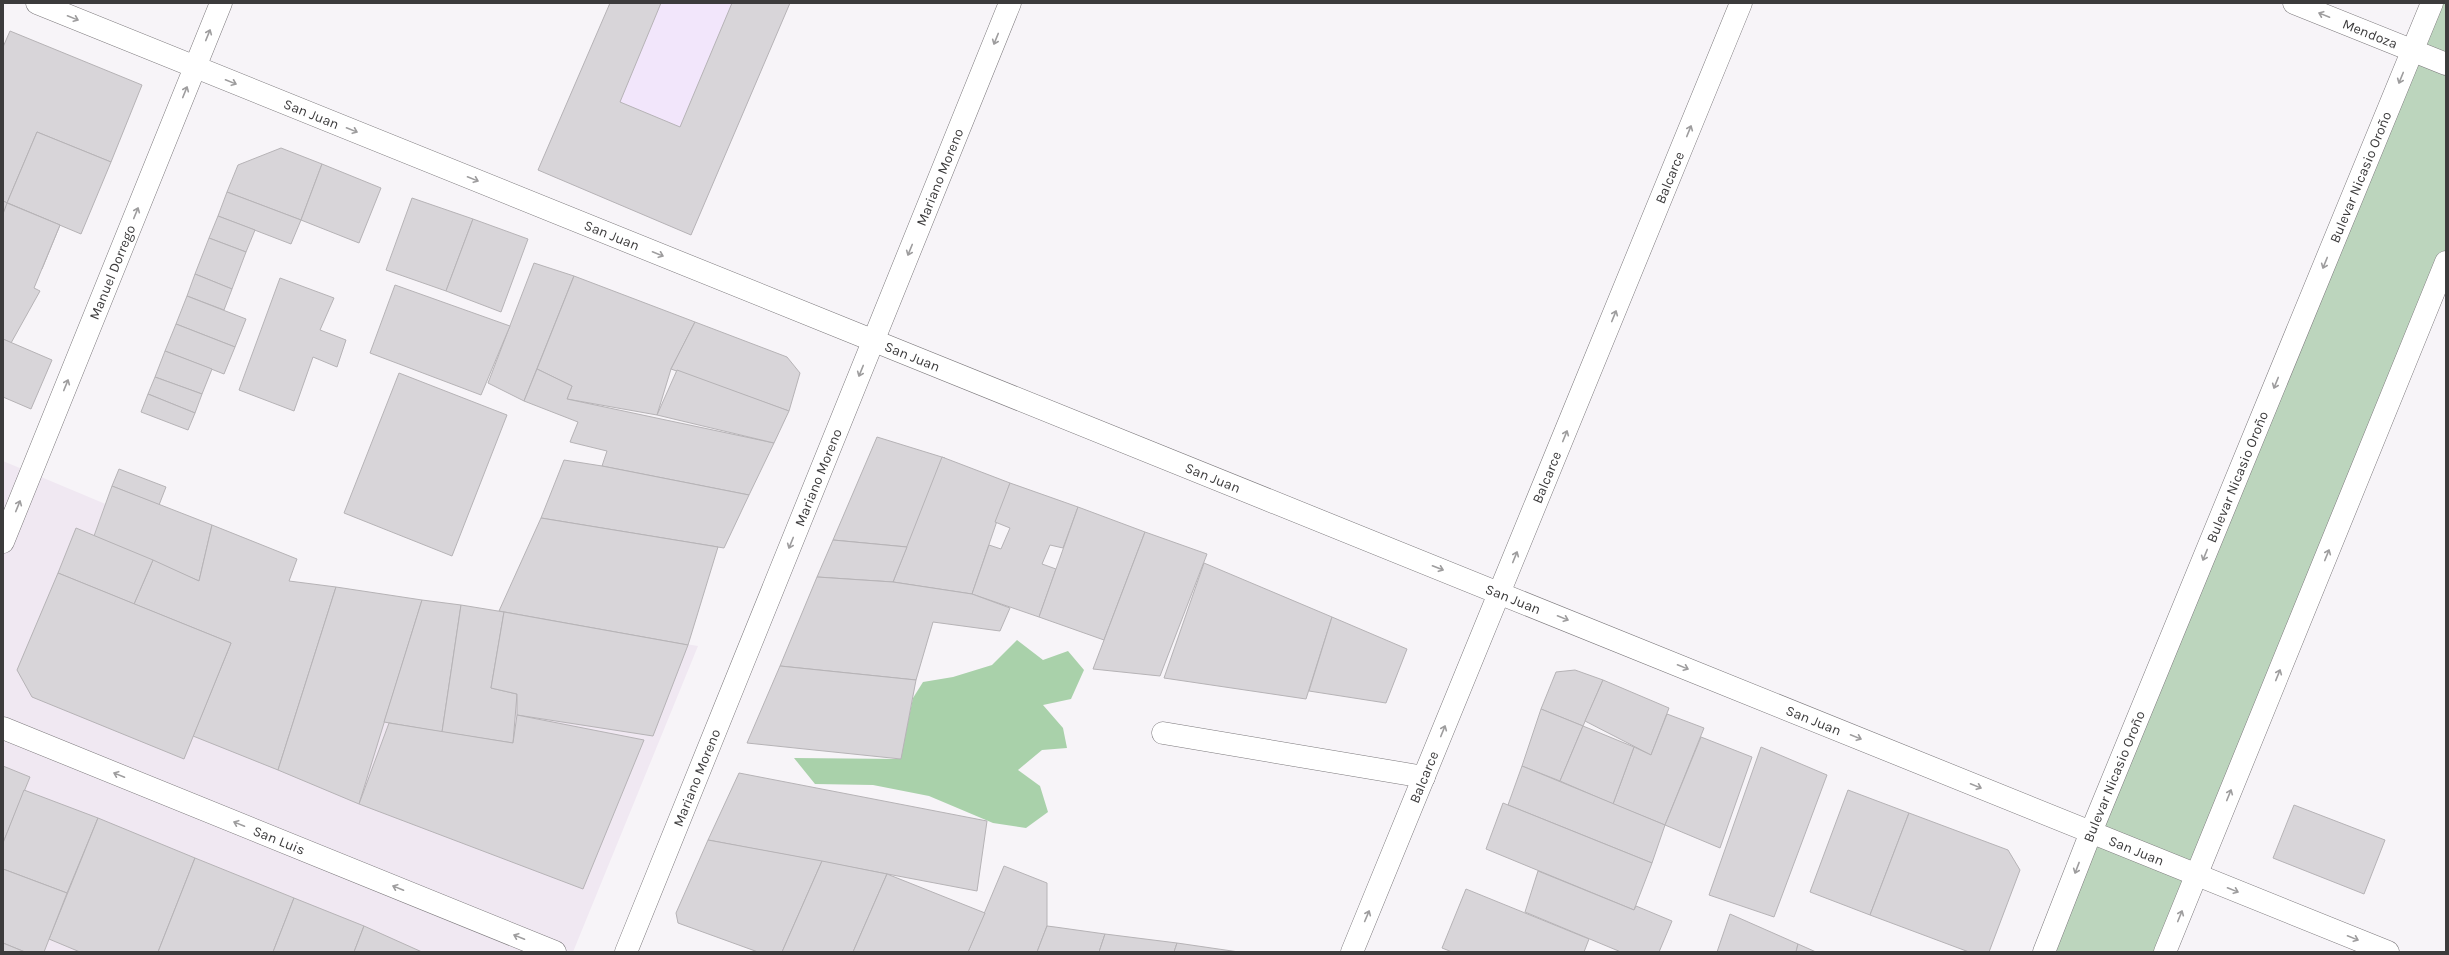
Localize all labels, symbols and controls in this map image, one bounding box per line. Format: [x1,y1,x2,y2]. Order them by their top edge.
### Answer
one-way arrow [2319,11,2331,18]
one-way arrow [67,14,79,22]
street label: Mendoza [2340,15,2400,53]
one-way arrow [205,30,213,42]
one-way arrow [991,33,999,45]
one-way arrow [2397,71,2404,83]
one-way arrow [225,78,237,86]
one-way arrow [182,87,189,99]
street label: San Juan [281,95,341,133]
street label: Bulevar Nicasio Oroño [2326,109,2395,246]
one-way arrow [1686,125,1693,137]
street label: Mariano Moreno [913,126,967,229]
one-way arrow [346,127,358,135]
street label: Balcarce [1652,149,1688,206]
one-way arrow [466,176,478,183]
one-way arrow [133,207,141,219]
street label: San Juan [582,217,642,254]
street label: Manuel Dorrego [86,223,139,322]
one-way arrow [906,244,913,256]
one-way arrow [652,250,664,258]
one-way arrow [2321,256,2328,268]
one-way arrow [1610,310,1618,322]
street label: San Juan [882,338,942,376]
one-way arrow [857,364,865,376]
one-way arrow [2271,377,2279,389]
one-way arrow [63,380,71,392]
street label: Bulevar Nicasio Oroño [2203,409,2272,545]
street label: Mariano Moreno [791,426,846,529]
one-way arrow [1561,431,1569,443]
street label: Balcarce [1529,449,1565,506]
street label: San Juan [1182,459,1243,497]
one-way arrow [14,500,22,512]
one-way arrow [787,537,795,549]
one-way arrow [2200,549,2208,561]
one-way arrow [2324,549,2331,561]
one-way arrow [1512,551,1520,563]
one-way arrow [1432,565,1444,573]
street label: San Juan [1483,581,1543,618]
one-way arrow [1556,615,1568,622]
one-way arrow [1677,663,1689,671]
one-way arrow [2275,670,2282,682]
street label: San Juan [1783,702,1844,739]
street label: Bulevar Nicasio Oroño [2080,708,2149,845]
one-way arrow [1440,726,1448,738]
street label: Mariano Moreno [670,727,724,829]
one-way arrow [1849,733,1861,741]
street label: Balcarce [1406,749,1442,806]
one-way arrow [113,770,125,778]
one-way arrow [1970,782,1982,790]
one-way arrow [2226,790,2233,802]
one-way arrow [234,819,246,827]
street label: San Luis [250,822,307,859]
street label: San Juan [2106,832,2166,870]
one-way arrow [2072,862,2080,874]
one-way arrow [393,884,405,892]
one-way arrow [2226,886,2238,894]
one-way arrow [1363,910,1371,922]
one-way arrow [2177,910,2184,922]
one-way arrow [513,933,525,941]
one-way arrow [2347,935,2359,943]

